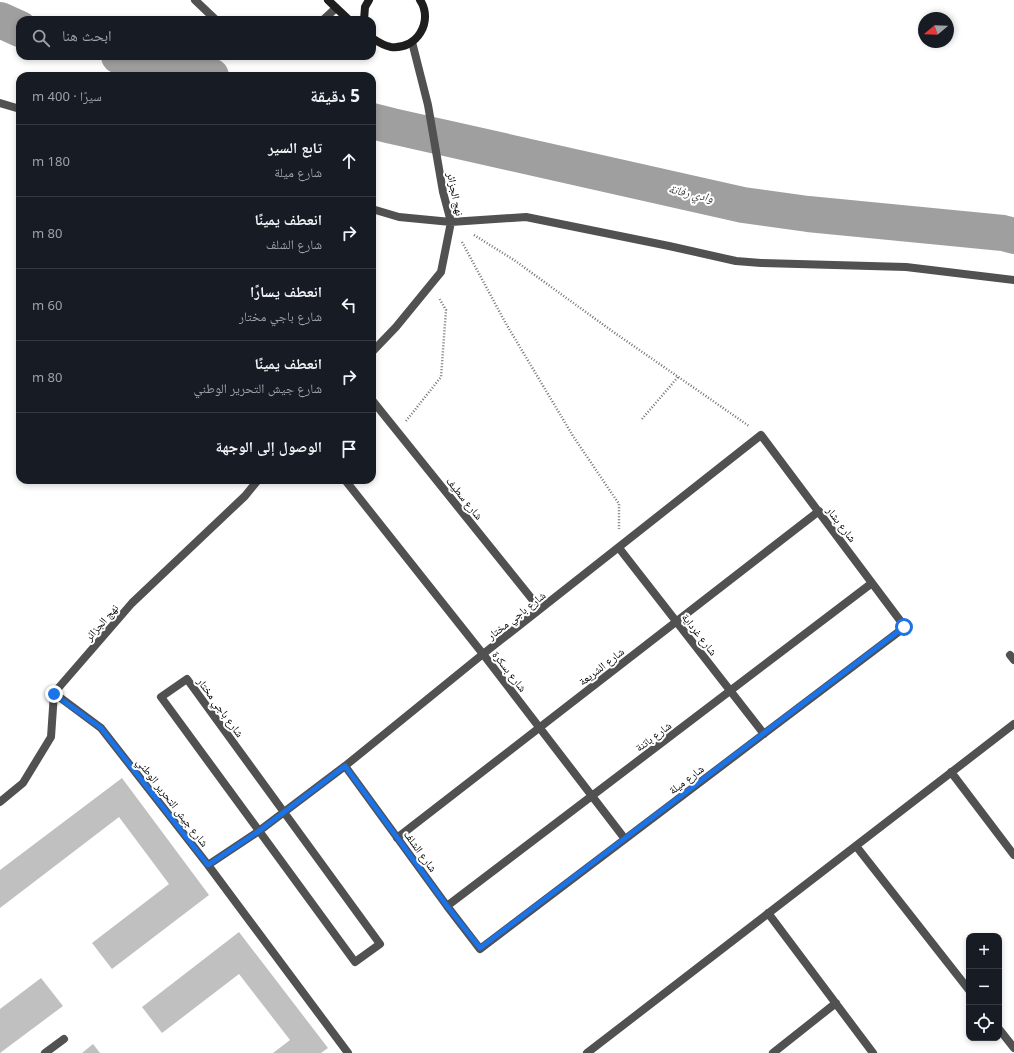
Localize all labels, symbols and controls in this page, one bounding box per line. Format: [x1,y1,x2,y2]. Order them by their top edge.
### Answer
north arrow [918,12,954,48]
search box [16,16,376,60]
text: ابحث هنا [62,25,112,45]
icon: search [30,27,52,49]
text: 5 دقيقة [310,84,360,107]
text: سيرًا · 400 m [32,87,102,105]
text: تابع السير [268,137,322,157]
icon: ahead [338,150,360,172]
text: 180 m [32,152,70,170]
text: شارع ميلة [274,163,322,181]
street label: نهج الجزائر [444,170,468,217]
water label: وادي رفانة [666,180,715,208]
text: انعطف يمينًا [254,209,322,229]
icon: right [338,222,360,244]
text: 80 m [32,224,62,242]
text: شارع الشلف [266,235,322,253]
text: انعطف يسارًا [250,281,322,301]
icon: left [338,294,360,316]
text: 60 m [32,296,62,314]
text: شارع باجي مختار [239,307,322,325]
text: انعطف يمينًا [254,353,322,373]
icon: right [338,366,360,388]
text: 80 m [32,368,62,386]
text: شارع جيش التحرير الوطني [194,379,322,397]
text: الوصول إلى الوجهة [216,436,322,456]
icon: arrive [338,438,360,460]
street label: شارع سطيف [443,474,487,522]
street label: شارع بشار [823,502,860,545]
street label: شارع باجي مختار [483,587,549,645]
street label: نهج الجزائر [80,600,121,644]
street label: شارع غرداية [679,610,721,658]
route start [895,618,913,636]
street label: شارع الشريعة [575,644,627,688]
street label: شارع بسكرة [489,647,531,695]
street label: شارع باجي مختار [192,673,248,741]
route end [45,685,63,703]
street label: شارع باتنة [632,718,674,754]
street label: شارع جيش التحرير الوطني [132,755,212,851]
street label: شارع ميلة [665,761,707,797]
street label: شارع الشلف [401,827,441,875]
map controls [966,933,1002,1041]
button: + [966,933,1002,969]
button: − [966,969,1002,1005]
button: locate [966,1005,1002,1041]

